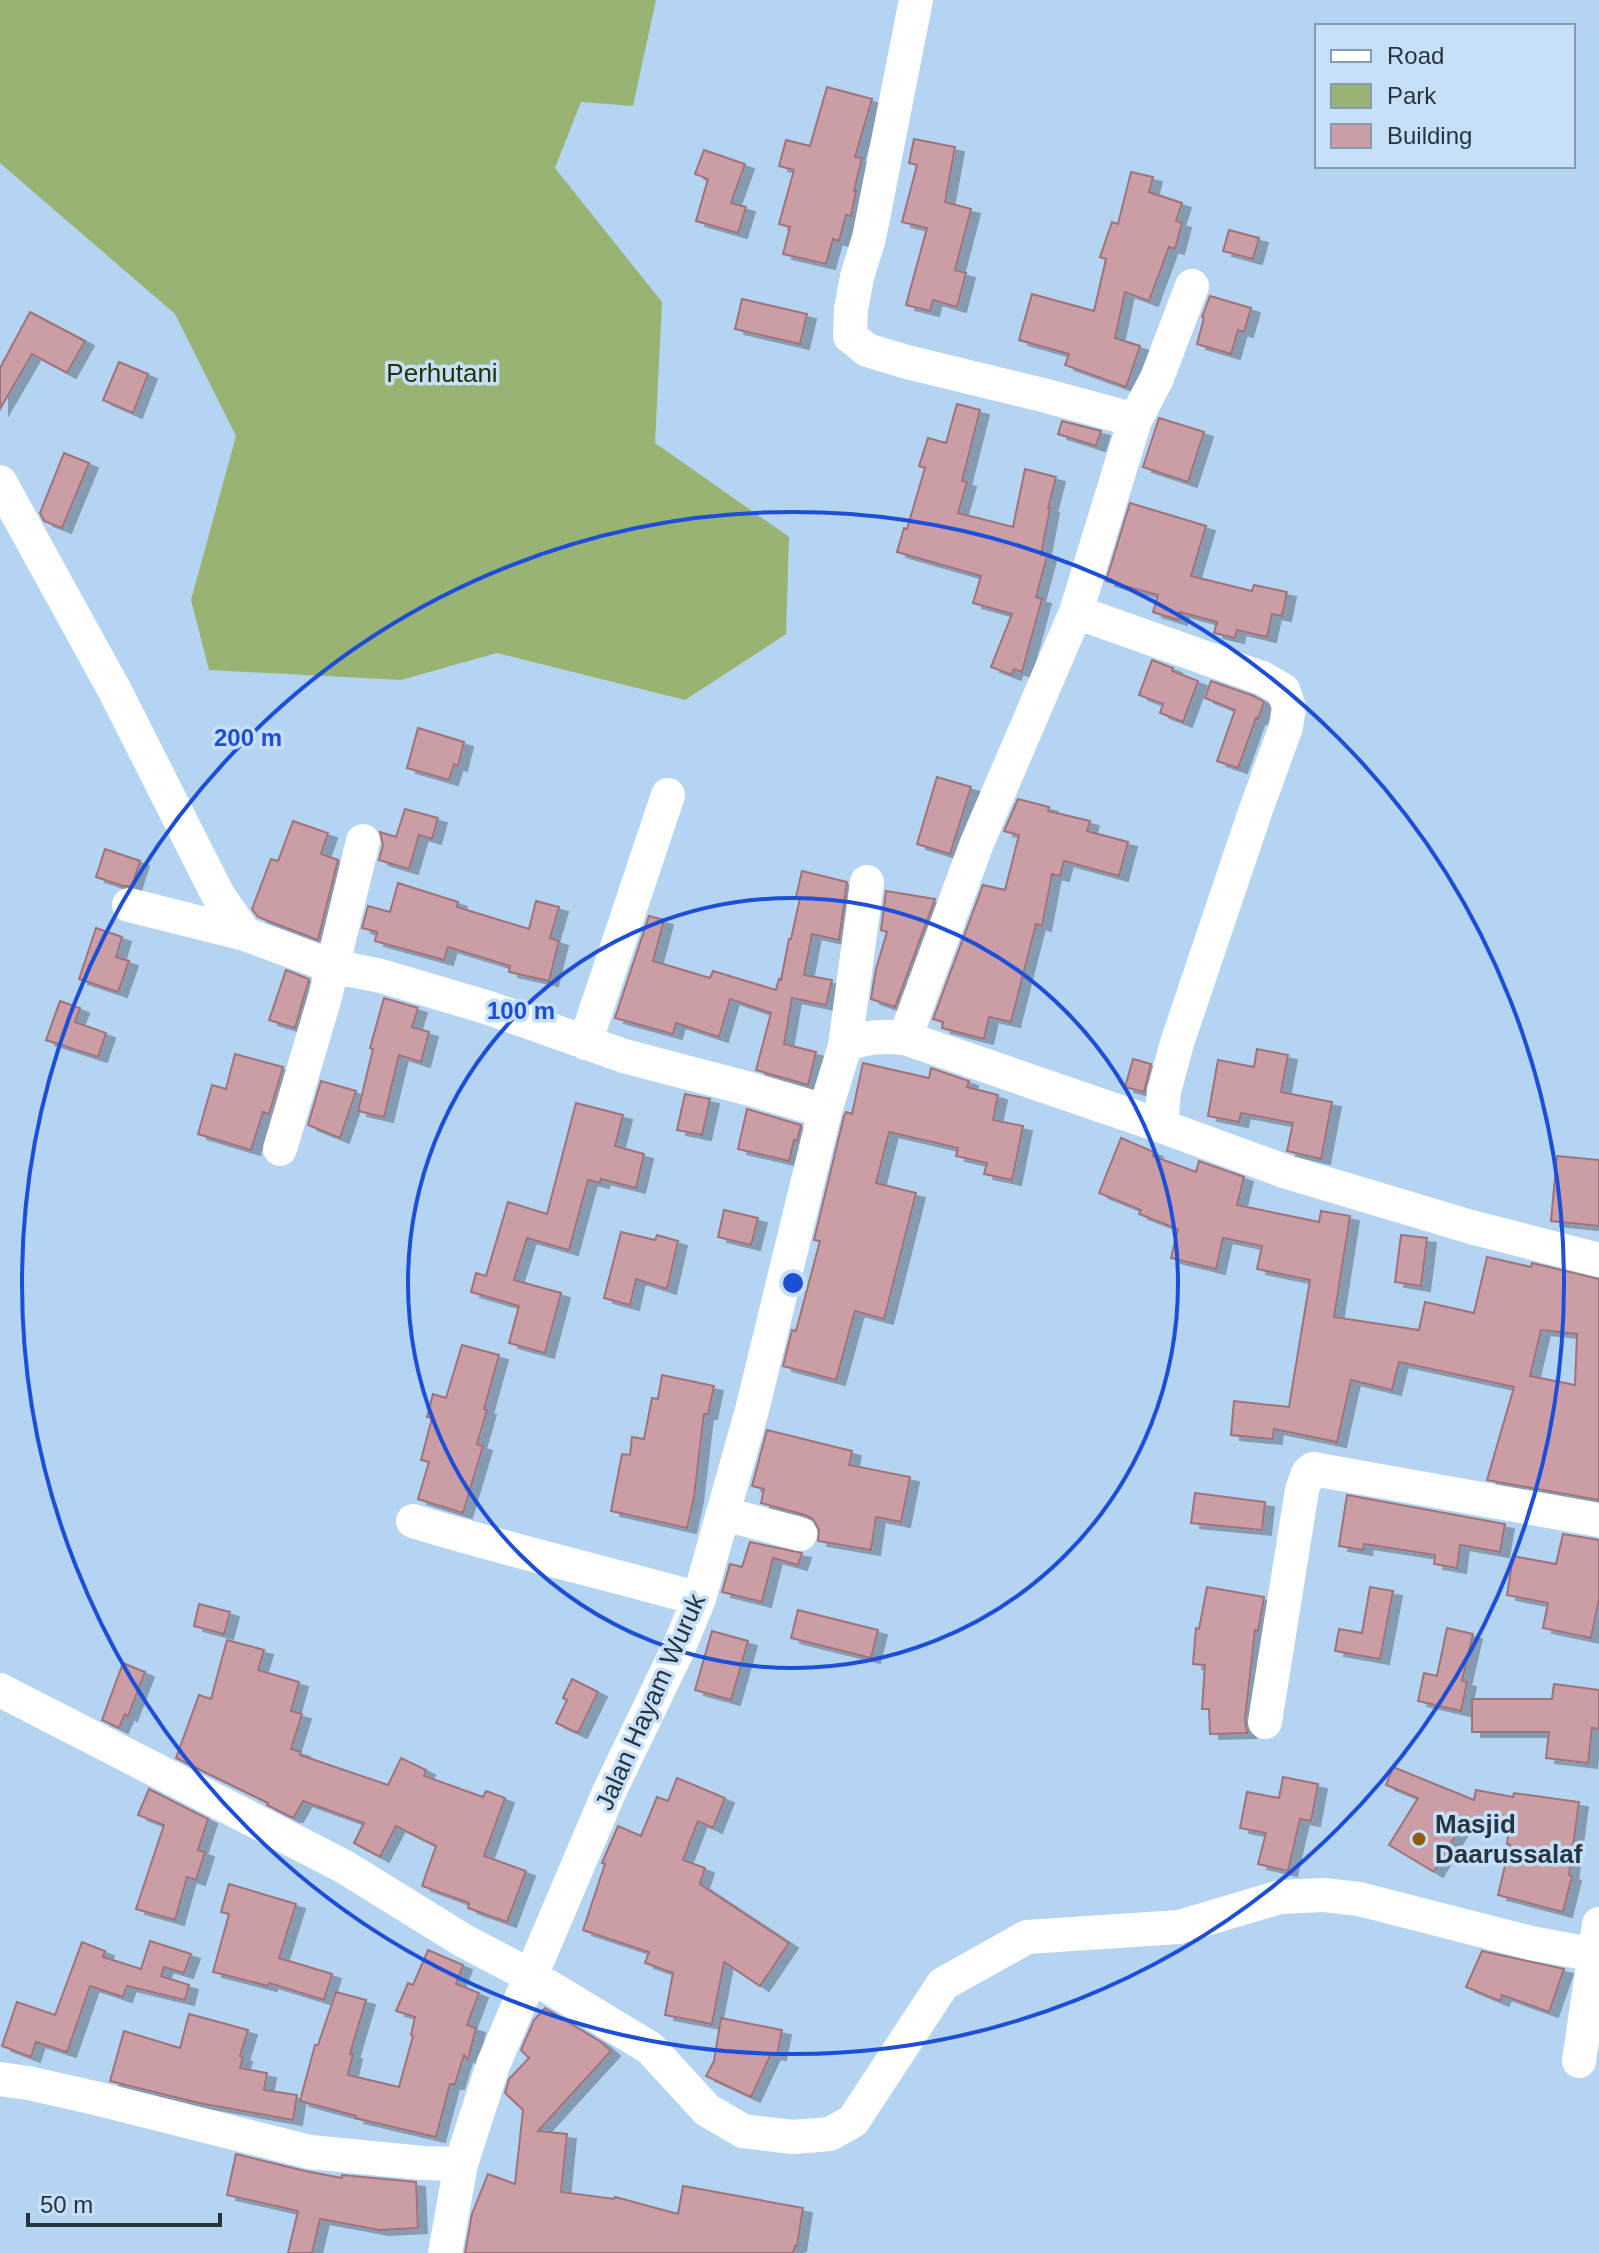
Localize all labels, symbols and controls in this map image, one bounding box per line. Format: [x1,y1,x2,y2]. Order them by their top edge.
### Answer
legend [1315,24,1575,168]
text: Road [1387,42,1444,69]
text: Park [1387,82,1437,109]
text: Building [1387,122,1472,149]
park label: Perhutani [386,358,498,388]
text: 200 m [214,724,282,751]
text: 100 m [487,997,555,1024]
centre of rings [779,1269,807,1297]
street label: Jalan Hayam Wuruk [589,1588,712,1815]
place label: Masjid Daarussalaf [1435,1809,1583,1869]
marker: Masjid Daarussalaf [1410,1830,1428,1848]
scale bar [28,2177,220,2227]
text: 50 m [40,2191,93,2218]

